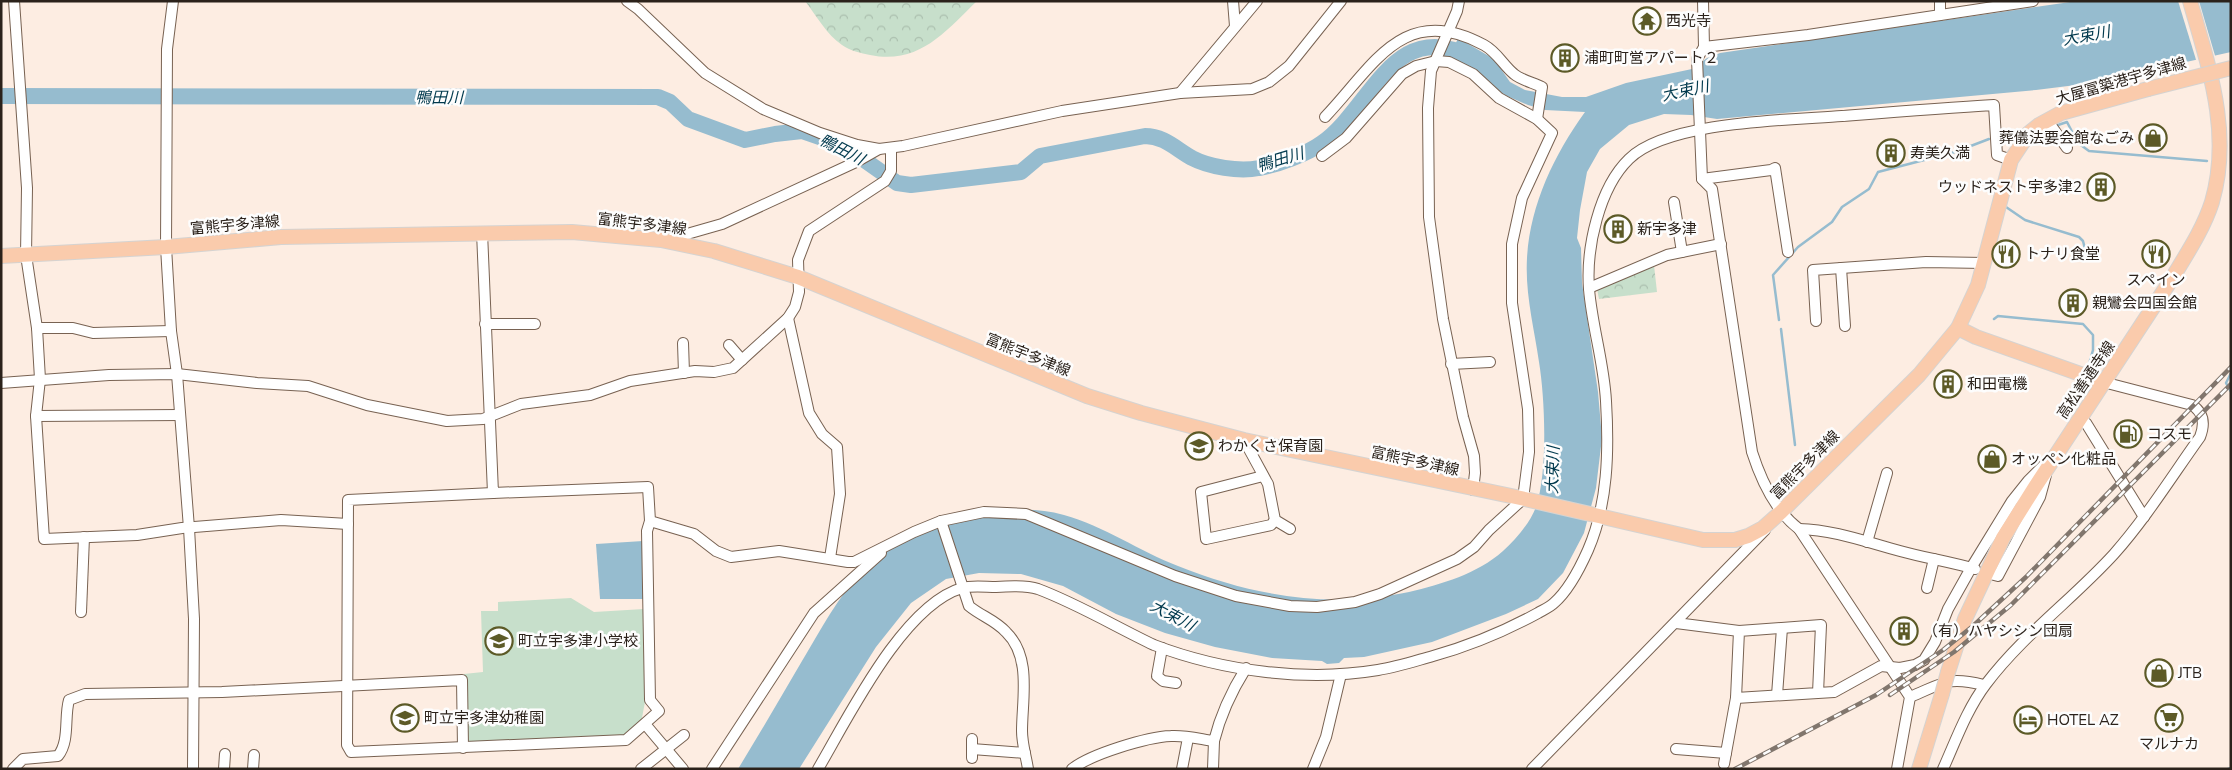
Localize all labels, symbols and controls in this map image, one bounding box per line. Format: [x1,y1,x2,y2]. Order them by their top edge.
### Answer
temple icon: 西光寺 [1632,6,1662,36]
place label: 西光寺 [1666,11,1711,31]
water label: 大束川 [2061,21,2114,51]
building icon: 浦町町営アパート２ [1550,43,1580,73]
place label: 浦町町営アパート２ [1584,48,1719,68]
street label: 大屋冨築港宇多津線 [2053,53,2189,109]
water label: 大束川 [1659,75,1713,107]
water label: 鴨田川 [415,87,465,109]
shop icon: 葬儀法要会館なごみ [2138,123,2168,153]
place label: 葬儀法要会館なごみ [1999,128,2134,148]
water label: 鴨田川 [815,129,870,171]
building icon: 寿美久満 [1876,138,1906,168]
water label: 鴨田川 [1254,142,1308,177]
place label: 寿美久満 [1910,143,1970,163]
building icon: ウッドネスト宇多津2 [2086,172,2116,202]
place label: ウッドネスト宇多津2 [1938,177,2082,197]
street label: 富熊宇多津線 [596,209,688,239]
street label: 富熊宇多津線 [189,211,281,239]
building icon: 新宇多津 [1603,214,1633,244]
place label: 新宇多津 [1637,219,1697,239]
restaurant icon: トナリ食堂 [1991,239,2021,269]
restaurant icon: スペイン [2141,239,2171,269]
place label: トナリ食堂 [2025,244,2100,264]
place label: スペイン [2127,270,2185,290]
building icon: 親鸞会四国会館 [2058,288,2088,318]
place label: 親鸞会四国会館 [2092,293,2197,313]
street label: 富熊宇多津線 [983,329,1073,381]
street label: 高松善通寺線 [2053,337,2119,423]
building icon: 和田電機 [1933,369,1963,399]
place label: 和田電機 [1967,374,2027,394]
fuel station icon: コスモ [2113,419,2143,449]
place label: コスモ [2147,424,2192,444]
street label: 富熊宇多津線 [1766,426,1844,504]
school or university icon: わかくさ保育園 [1184,431,1214,461]
place label: わかくさ保育園 [1218,436,1323,456]
street label: 富熊宇多津線 [1369,442,1461,480]
water label: 大束川 [1541,444,1565,494]
shop icon: オッペン化粧品 [1977,444,2007,474]
place label: オッペン化粧品 [2011,449,2116,469]
water label: 大束川 [1146,595,1201,638]
building icon: （有）ハヤシシン団扇 [1889,616,1919,646]
place label: （有）ハヤシシン団扇 [1923,621,2073,641]
school or university icon: 町立宇多津小学校 [484,626,514,656]
place label: 町立宇多津小学校 [518,631,638,651]
shop icon: JTB [2144,658,2174,688]
place label: JTB [2177,663,2202,683]
school or university icon: 町立宇多津幼稚園 [390,703,420,733]
supermarket icon: マルナカ [2154,703,2184,733]
hotel icon: HOTEL AZ [2013,705,2043,735]
place label: 町立宇多津幼稚園 [424,708,544,728]
place label: HOTEL AZ [2047,710,2119,730]
place label: マルナカ [2139,734,2199,754]

